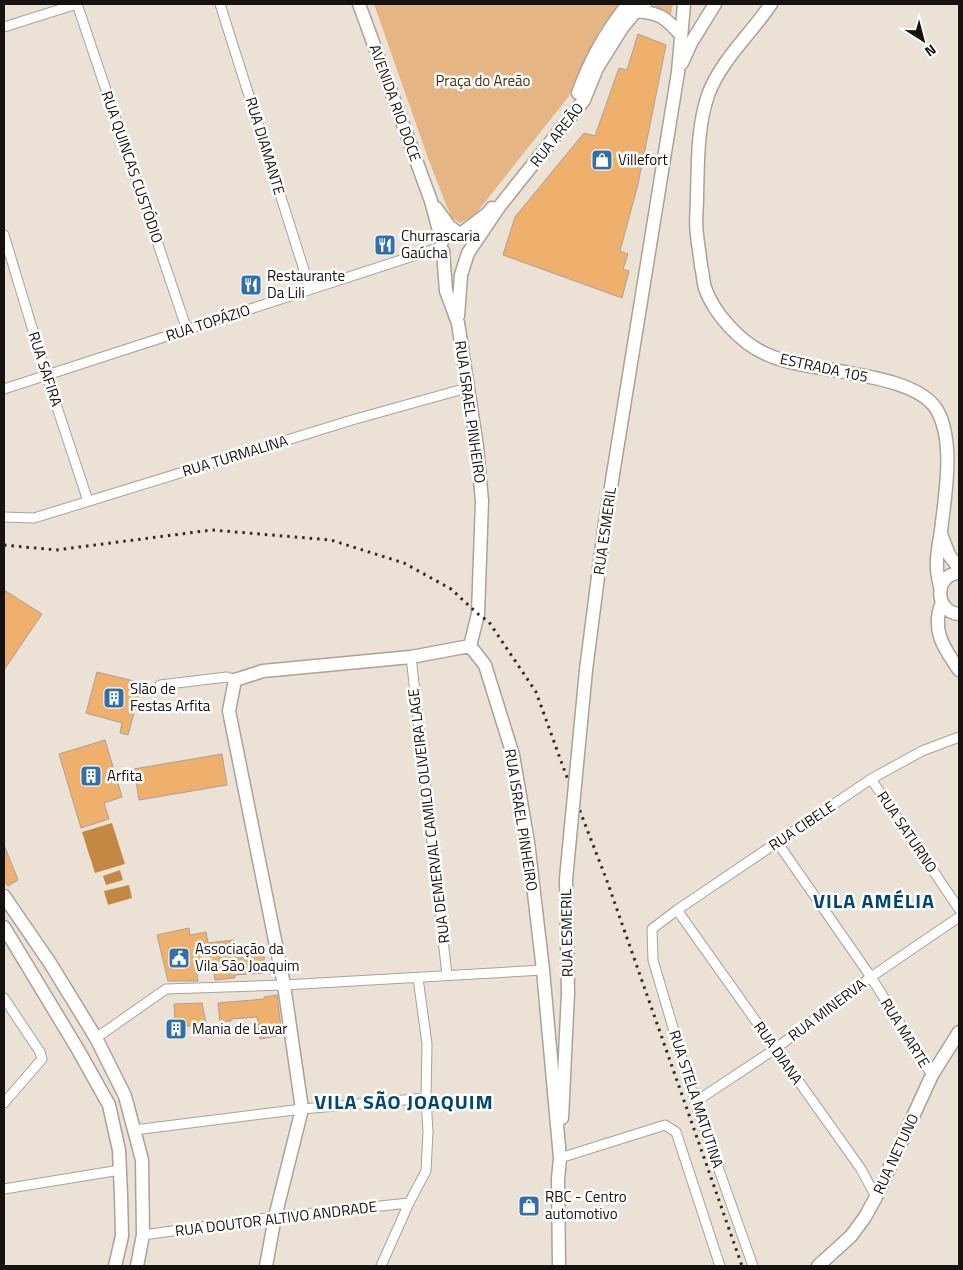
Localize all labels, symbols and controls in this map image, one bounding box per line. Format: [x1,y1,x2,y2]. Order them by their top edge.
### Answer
north arrow [898,15,948,65]
text: N [921,40,941,62]
street label: AVENIDA RIO DOCE [364,41,427,165]
park label: Praça do Areão [435,69,531,92]
street label: RUA QUINCAS CUSTÓDIO [96,88,169,246]
street label: RUA DIAMANTE [240,94,291,198]
street label: RUA AREÃO [524,98,589,172]
shop icon: Villefort [590,148,614,172]
place label: Villefort [618,148,668,171]
place label: Churrascaria Gaúcha [401,224,481,264]
restaurant icon: Churrascaria Gaúcha [373,233,397,257]
place label: Restaurante Da Lili [267,264,345,304]
restaurant icon: Restaurante Da Lili [239,273,263,297]
street label: RUA TOPÁZIO [163,298,253,347]
street label: RUA SAFIRA [23,328,68,409]
street label: RUA ISRAEL PINHEIRO [449,339,492,485]
street label: ESTRADA 105 [778,347,870,388]
street label: RUA TURMALINA [179,429,291,483]
street label: RUA ESMERIL [587,486,622,576]
place label: Slão de Festas Arfita [130,677,211,717]
building icon: Slão de Festas Arfita [102,686,126,710]
street label: RUA DEMERVAL CAMILO OLIVEIRA LAGE [401,687,456,945]
street label: RUA ISRAEL PINHEIRO [499,747,544,893]
building icon: Arfita [79,764,103,788]
place label: Arfita [107,764,143,787]
street label: RUA SATURNO [872,786,943,877]
street label: RUA CIBELE [764,795,840,856]
district label: VILA AMÉLIA [813,885,935,916]
street label: RUA ESMERIL [554,889,579,977]
place label: Associação da Vila São Joaquim [195,937,300,977]
public building icon: Associação da Vila São Joaquim [167,946,191,970]
street label: RUA MINERVA [783,973,870,1047]
street label: RUA MARTE [875,994,936,1072]
street label: RUA DIANA [748,1016,809,1089]
building icon: Mania de Lavar [164,1017,188,1041]
place label: Mania de Lavar [192,1017,288,1040]
street label: RUA STELA MATUTINA [663,1027,730,1171]
district label: VILA SÃO JOAQUIM [314,1086,494,1117]
street label: RUA NETUNO [867,1109,924,1198]
place label: RBC - Centro automotivo [545,1185,627,1225]
shop icon: RBC - Centro automotivo [517,1194,541,1218]
street label: RUA DOUTOR ALTIVO ANDRADE [174,1195,378,1242]

